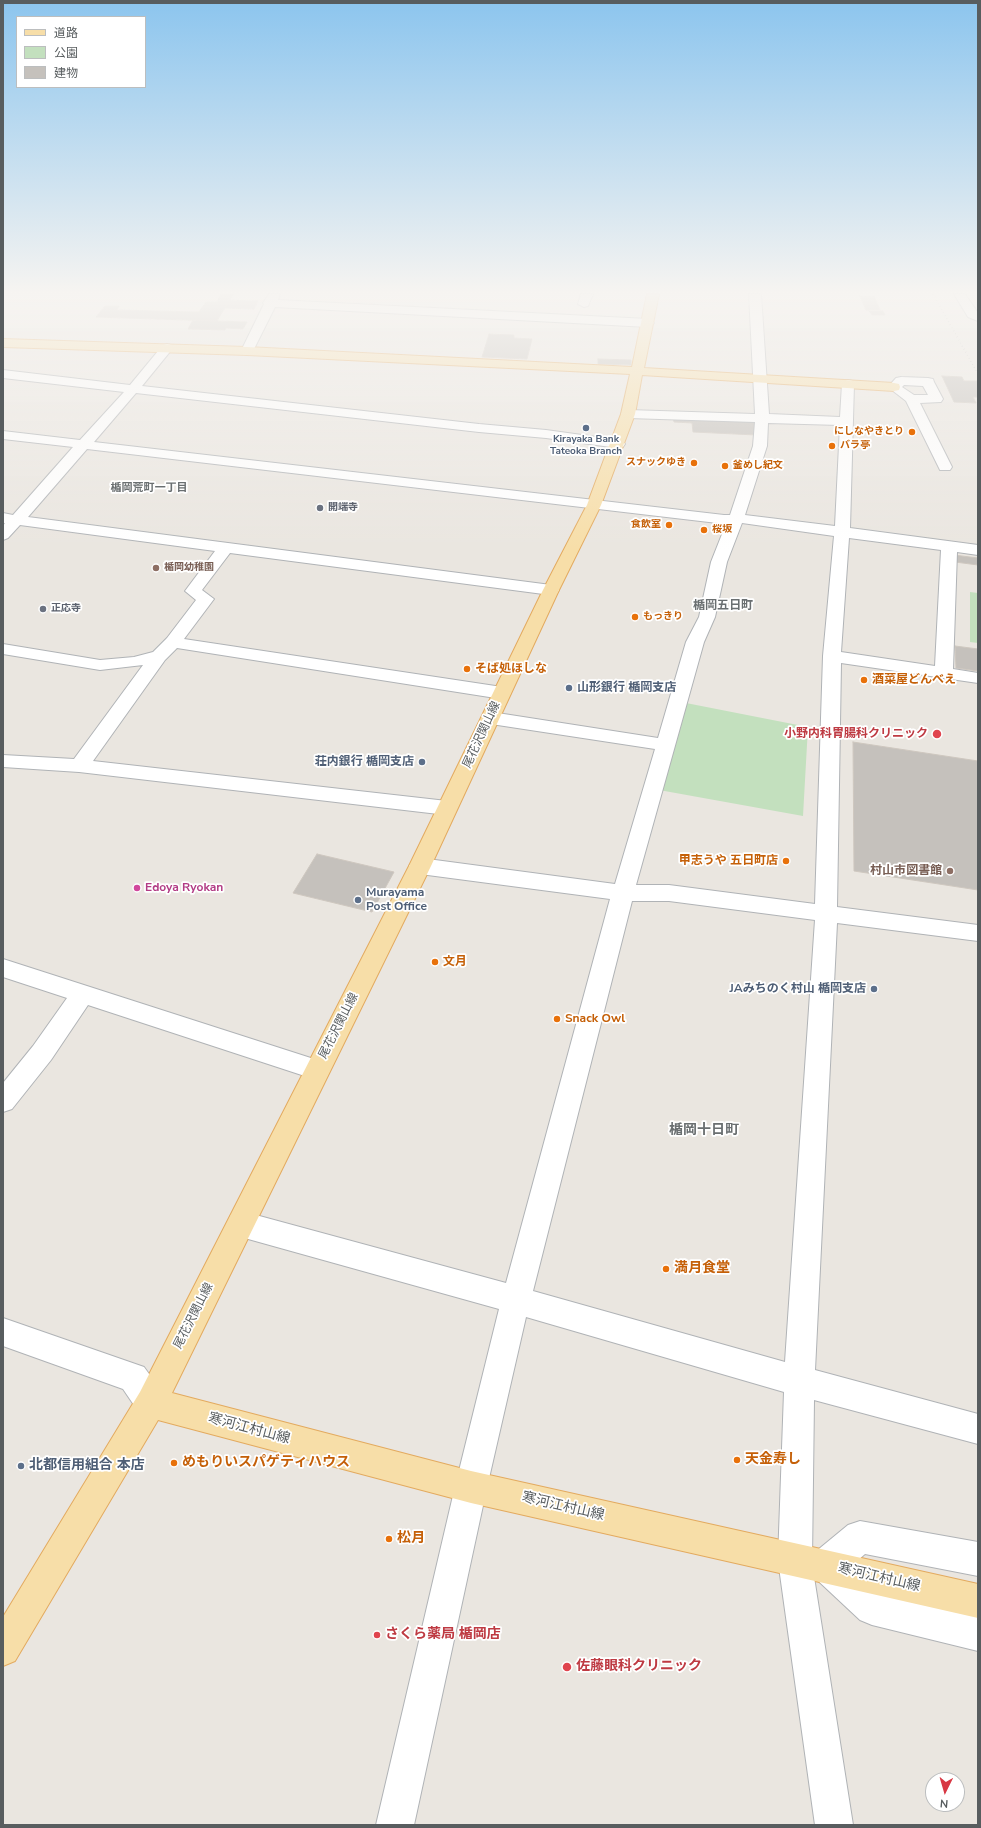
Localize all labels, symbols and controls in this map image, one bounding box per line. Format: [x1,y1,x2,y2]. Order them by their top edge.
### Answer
legend [16,16,146,88]
text: 道路 [54,25,78,41]
text: 公園 [54,45,78,61]
text: 建物 [54,65,78,81]
marker: Kirayaka Bank Tateoka Branch [581,423,591,433]
place label: にしなやきとり [834,426,904,438]
marker: にしなやきとり [907,427,917,437]
place label: Kirayaka Bank Tateoka Branch [550,434,622,458]
place label: バラ亭 [840,440,870,452]
marker: バラ亭 [827,441,837,451]
place label: スナックゆき [626,457,686,469]
marker: スナックゆき [689,458,699,468]
place label: 釜めし紀文 [733,460,783,472]
marker: 釜めし紀文 [720,461,730,471]
district label: 楯岡荒町一丁目 [111,481,187,495]
place label: 開端寺 [328,502,358,514]
marker: 開端寺 [315,503,325,513]
place label: 食飲室 [631,519,661,531]
marker: 食飲室 [664,520,674,530]
place label: 桜坂 [712,524,732,536]
marker: 桜坂 [699,525,709,535]
place label: 楯岡幼稚園 [164,562,214,574]
marker: 楯岡幼稚園 [151,563,161,573]
district label: 楯岡五日町 [693,599,753,613]
place label: 正応寺 [51,603,81,615]
marker: 正応寺 [38,604,48,614]
place label: もっきり [643,611,683,623]
marker: もっきり [630,612,640,622]
place label: そば処ほしな [475,662,547,676]
marker: そば処ほしな [462,664,472,674]
place label: 酒菜屋どんべえ [872,673,956,687]
marker: 酒菜屋どんべえ [859,675,869,685]
place label: 山形銀行 楯岡支店 [577,681,676,695]
marker: 山形銀行 楯岡支店 [564,683,574,693]
street label: 尾花沢関山線 [460,699,504,771]
place label: 小野内科胃腸科クリニック [784,727,928,741]
marker: 小野内科胃腸科クリニック [931,728,943,740]
place label: 荘内銀行 楯岡支店 [315,755,414,769]
marker: 荘内銀行 楯岡支店 [417,757,427,767]
place label: 甲志うや 五日町店 [679,854,778,868]
marker: 甲志うや 五日町店 [781,856,791,866]
place label: 村山市図書館 [870,864,942,878]
marker: 村山市図書館 [945,866,955,876]
place label: Edoya Ryokan [145,881,223,895]
marker: Edoya Ryokan [132,883,142,893]
place label: Murayama Post Office [366,886,427,914]
marker: Murayama Post Office [353,895,363,905]
place label: 文月 [443,955,467,969]
marker: 文月 [430,957,440,967]
place label: JAみちのく村山 楯岡支店 [730,982,866,996]
marker: JAみちのく村山 楯岡支店 [869,984,879,994]
street label: 尾花沢関山線 [316,991,362,1061]
place label: Snack Owl [565,1012,625,1026]
marker: Snack Owl [552,1014,562,1024]
district label: 楯岡十日町 [669,1123,739,1139]
place label: 満月食堂 [674,1261,730,1277]
marker: 満月食堂 [661,1264,671,1274]
street label: 尾花沢関山線 [171,1281,217,1351]
street label: 寒河江村山線 [206,1410,292,1448]
place label: 天金寿し [745,1452,801,1468]
place label: めもりいスパゲティハウス [182,1455,350,1471]
marker: 天金寿し [732,1455,742,1465]
place label: 北都信用組合 本店 [29,1458,145,1474]
marker: めもりいスパゲティハウス [169,1458,179,1468]
marker: 北都信用組合 本店 [16,1461,26,1471]
street label: 寒河江村山線 [520,1489,606,1525]
place label: 松月 [397,1531,425,1547]
marker: 松月 [384,1534,394,1544]
street label: 寒河江村山線 [836,1560,922,1596]
place label: さくら薬局 楯岡店 [385,1627,501,1643]
marker: さくら薬局 楯岡店 [372,1630,382,1640]
place label: 佐藤眼科クリニック [576,1659,702,1675]
marker: 佐藤眼科クリニック [561,1661,573,1673]
north arrow [925,1772,965,1812]
text: N [939,1796,949,1811]

